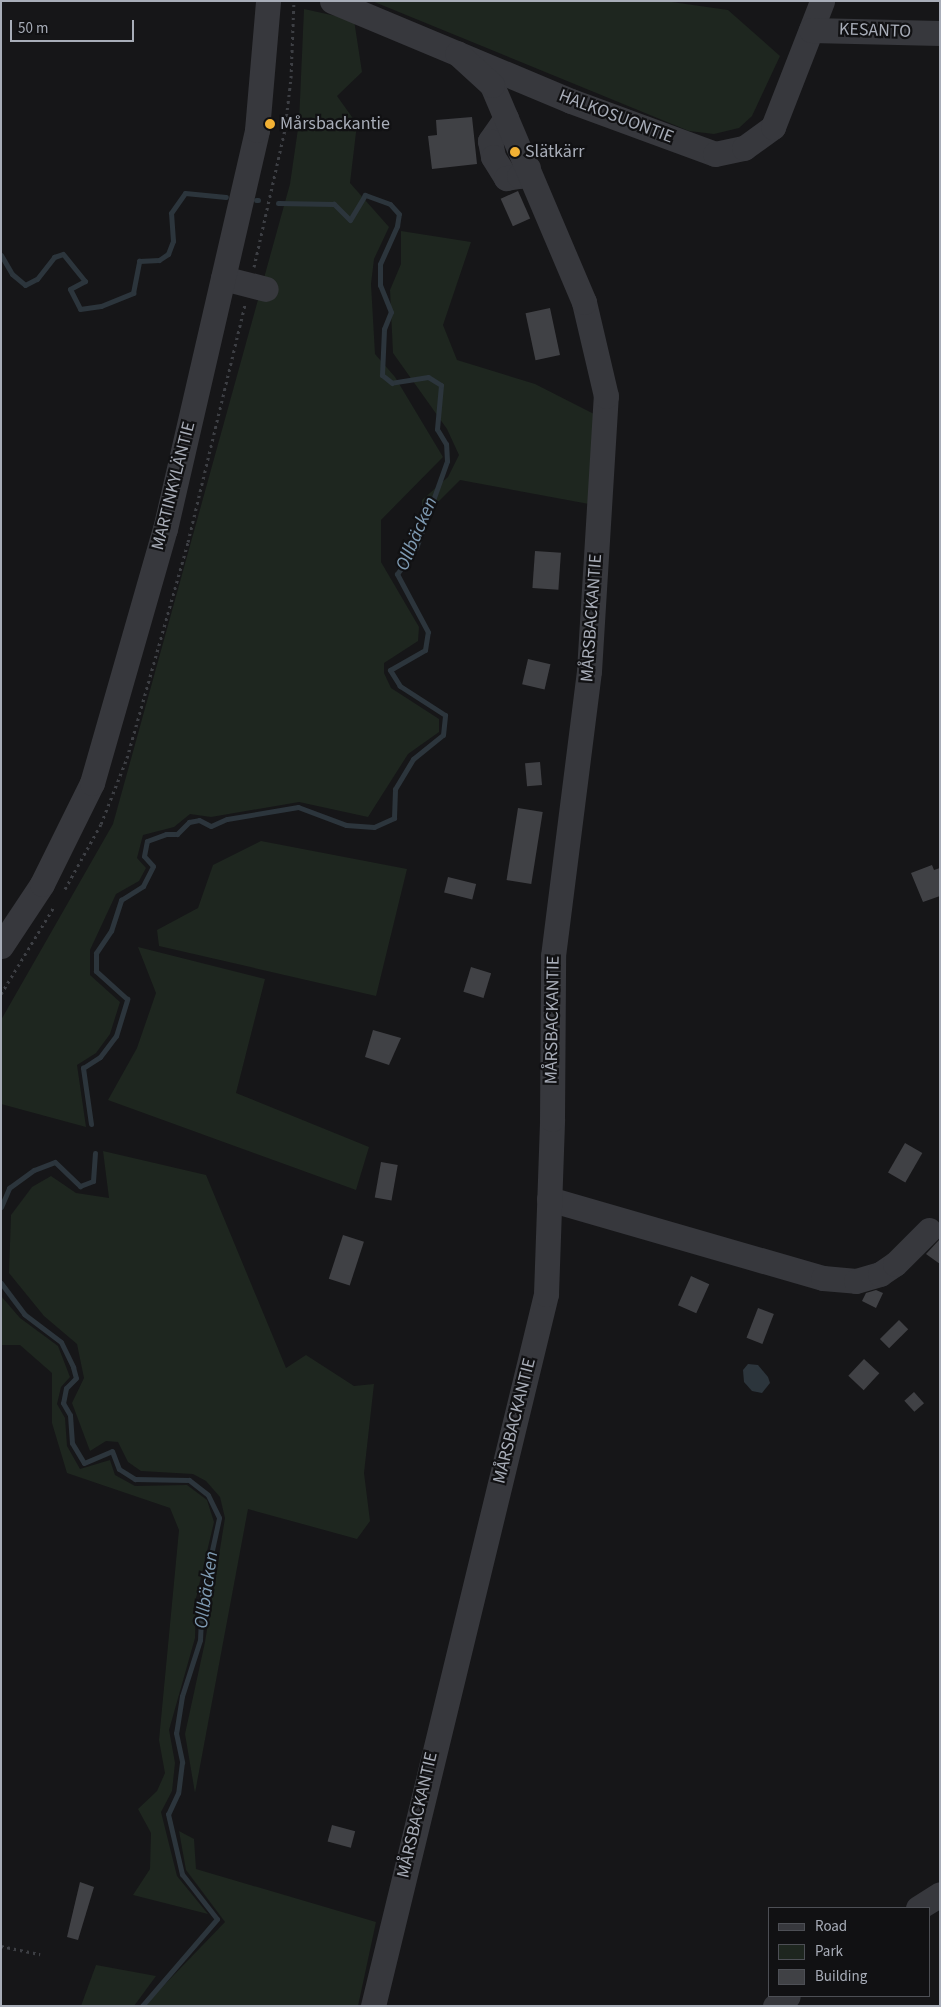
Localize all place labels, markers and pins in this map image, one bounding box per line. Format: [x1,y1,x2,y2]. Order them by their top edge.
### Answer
place label: Mårsbackantie [280,113,390,135]
marker: Mårsbackantie [264,118,276,130]
place label: Slätkärr [525,141,584,163]
marker: Slätkärr [509,146,521,158]

